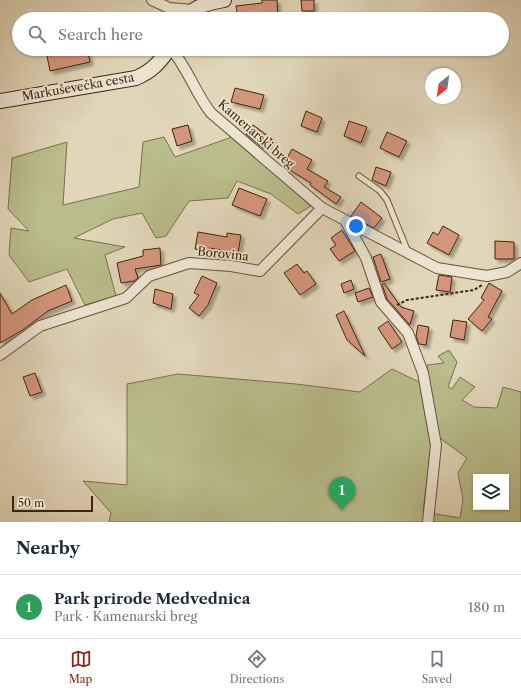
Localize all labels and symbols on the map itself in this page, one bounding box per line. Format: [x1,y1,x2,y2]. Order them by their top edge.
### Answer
north arrow [425,68,461,104]
street label: Markuševečka cesta [21,69,136,104]
street label: Kamenarski breg [215,96,298,171]
your location [346,216,366,236]
street label: Borovina [197,243,250,264]
pin: 1 [329,477,355,510]
scale bar [12,494,93,513]

